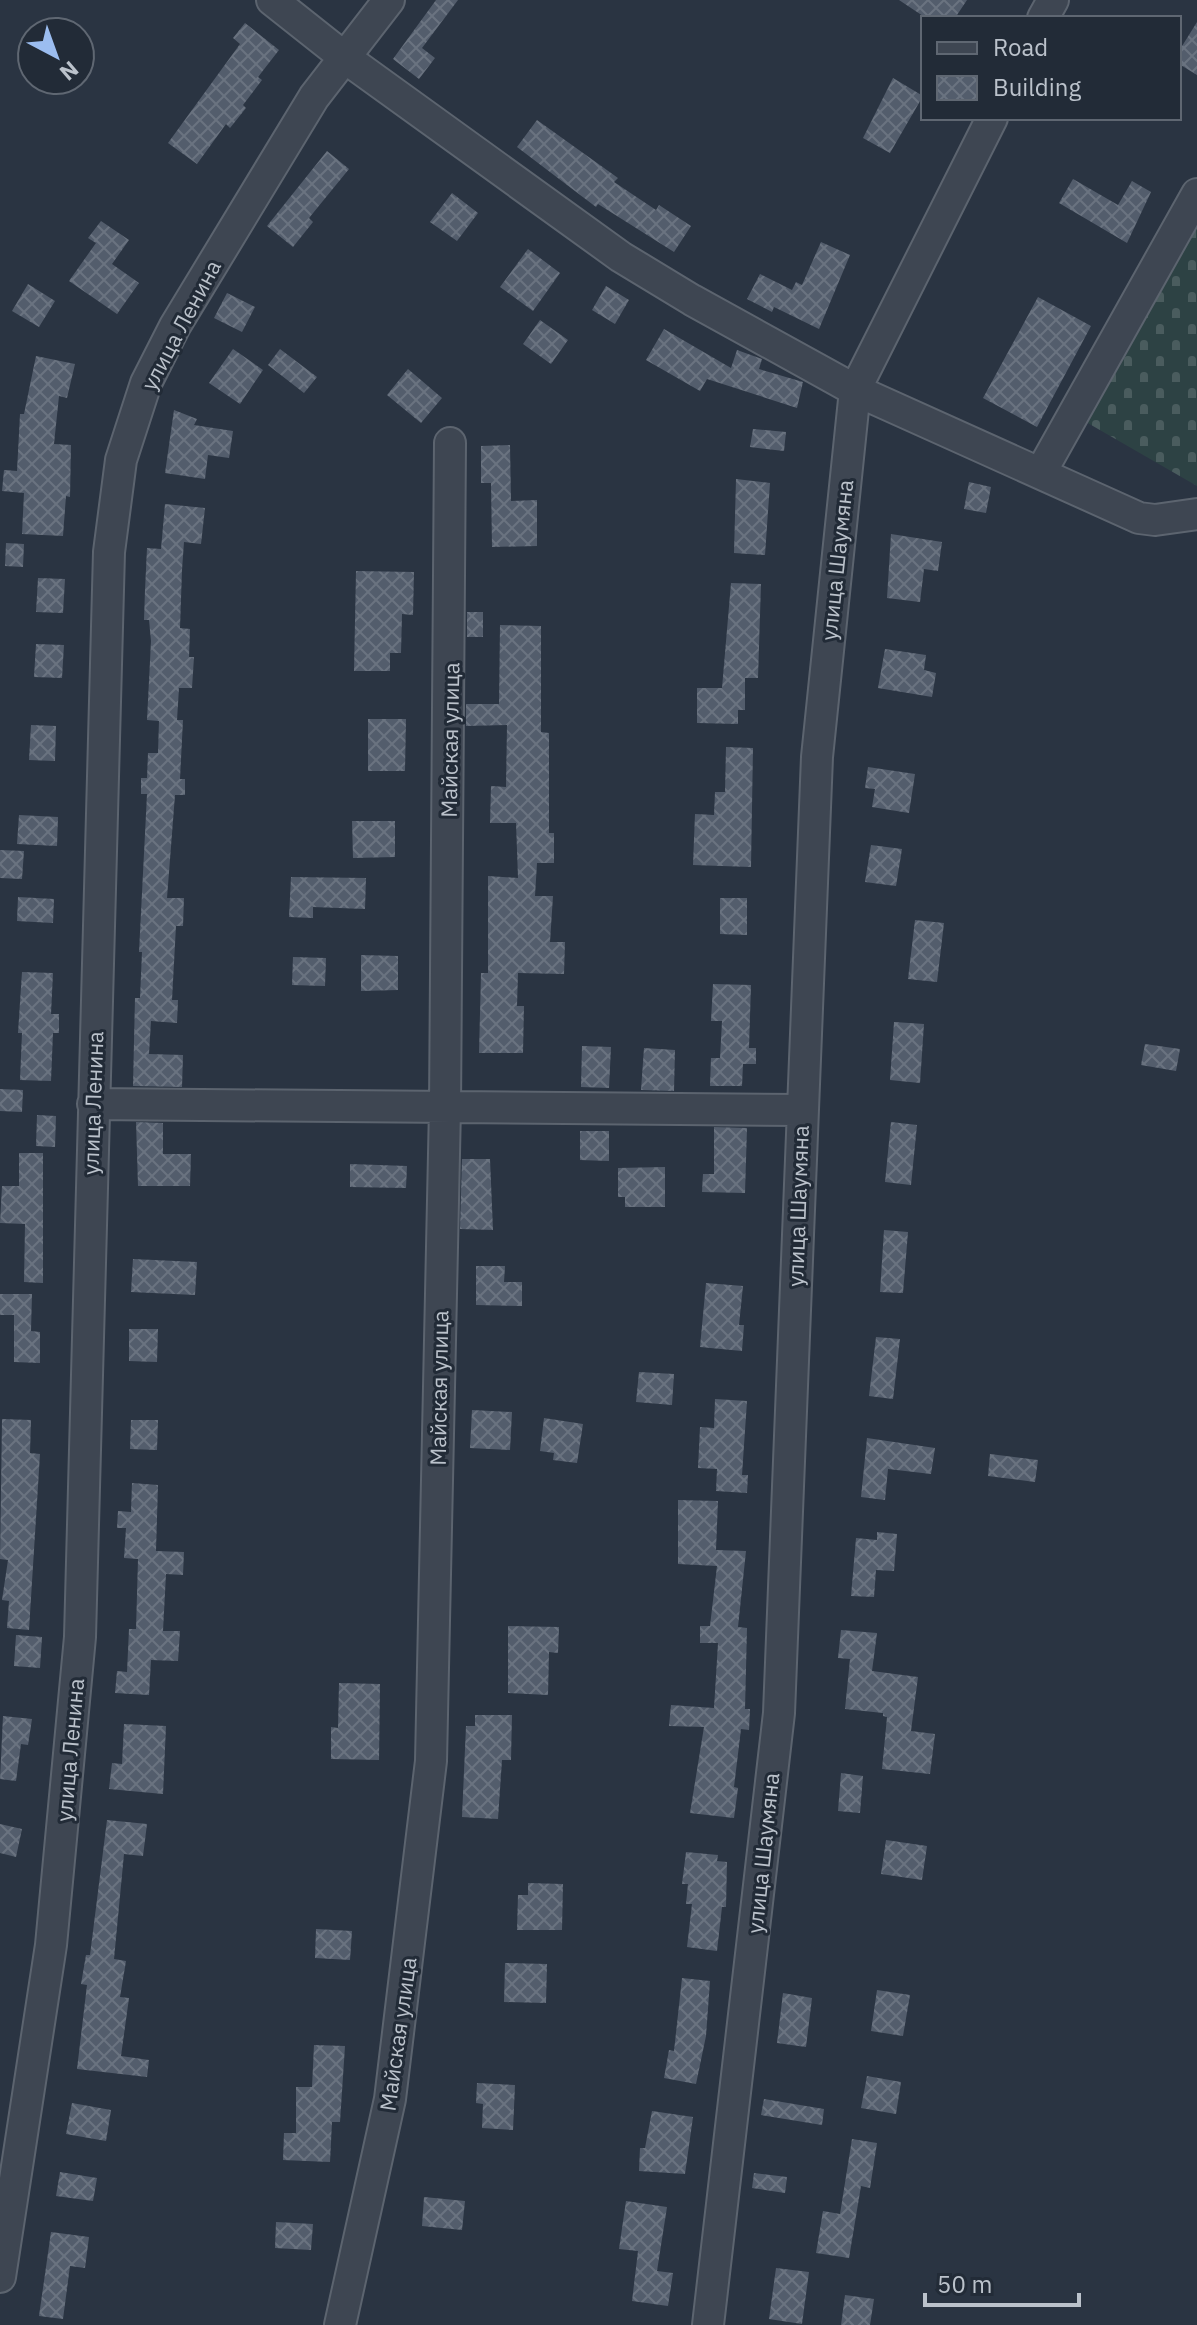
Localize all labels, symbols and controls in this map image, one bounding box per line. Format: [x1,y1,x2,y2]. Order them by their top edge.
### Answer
north arrow [16,16,96,96]
legend [921,16,1181,120]
text: Road [993,31,1048,63]
text: N [54,55,85,88]
text: Building [993,71,1081,103]
street label: улица Ленина [134,254,227,395]
street label: улица Шаумяна [814,478,859,642]
street label: Майская улица [434,662,465,818]
street label: улица Ленина [75,1030,110,1175]
street label: улица Шаумяна [780,1125,815,1287]
street label: Майская улица [423,1310,454,1466]
street label: улица Ленина [49,1677,90,1823]
street label: улица Шаумяна [740,1771,785,1935]
street label: Майская улица [372,1955,423,2113]
scale bar [925,2257,1079,2307]
text: 50 m [937,2268,992,2300]

